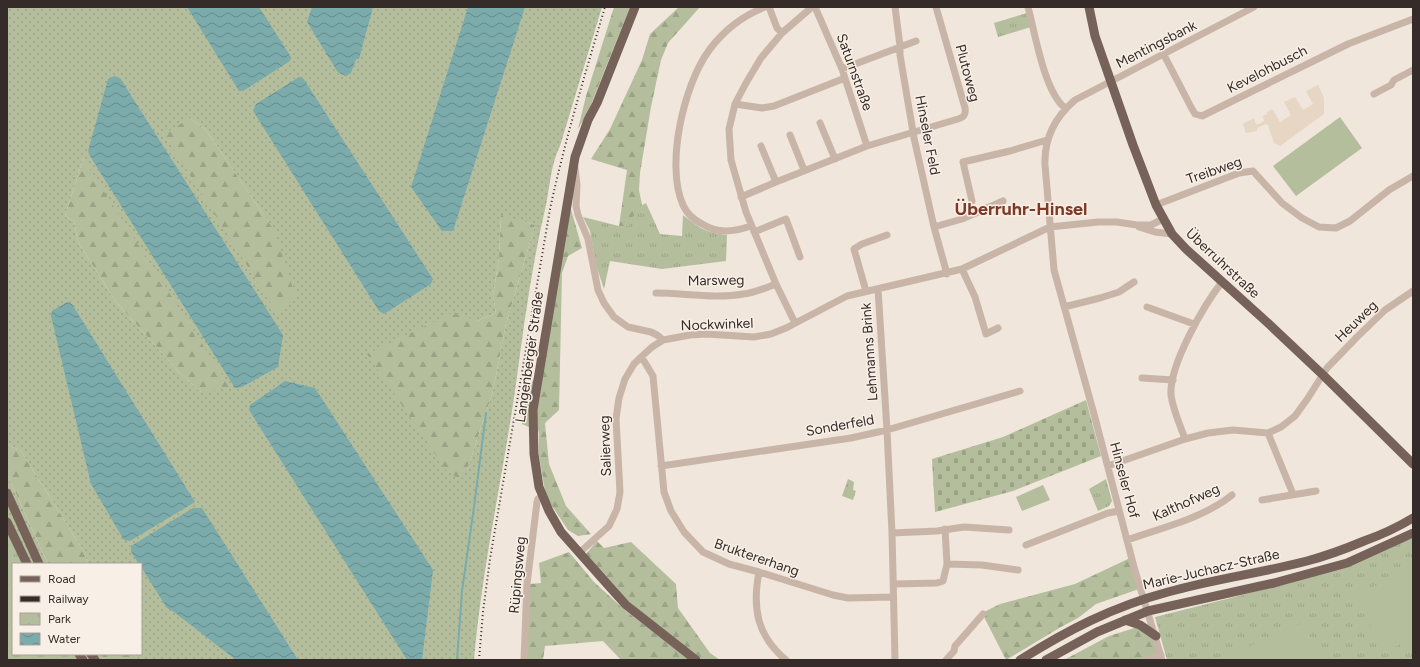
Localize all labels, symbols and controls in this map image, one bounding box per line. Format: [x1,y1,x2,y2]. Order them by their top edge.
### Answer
street label: Mentingsbank [1113,17,1200,72]
street label: Saturnstraße [833,31,876,113]
street label: Plutoweg [952,42,983,104]
street label: Kevelohbusch [1224,42,1310,97]
street label: Hinseler Feld [911,94,944,177]
street label: Treibweg [1184,153,1244,188]
district label: Überruhr-Hinsel [955,198,1087,220]
street label: Überruhrstraße [1182,225,1263,302]
street label: Marsweg [687,272,745,289]
street label: Langenberger Straße [512,290,547,424]
street label: Heuweg [1332,297,1381,346]
street label: Lehmanns Brink [858,302,881,402]
street label: Nockwinkel [680,315,754,334]
street label: Sonderfeld [805,411,876,440]
street label: Salierweg [596,415,615,477]
street label: Hinseler Hof [1106,440,1143,521]
street label: Kalthofweg [1150,480,1222,525]
street label: Bruktererhang [712,535,802,580]
street label: Rüpingsweg [506,536,529,614]
street label: Marie-Juchacz-Straße [1141,545,1281,593]
legend [12,563,142,655]
text: Road [48,572,76,586]
text: Railway [48,592,89,606]
text: Park [48,612,71,626]
text: Water [48,632,80,646]

